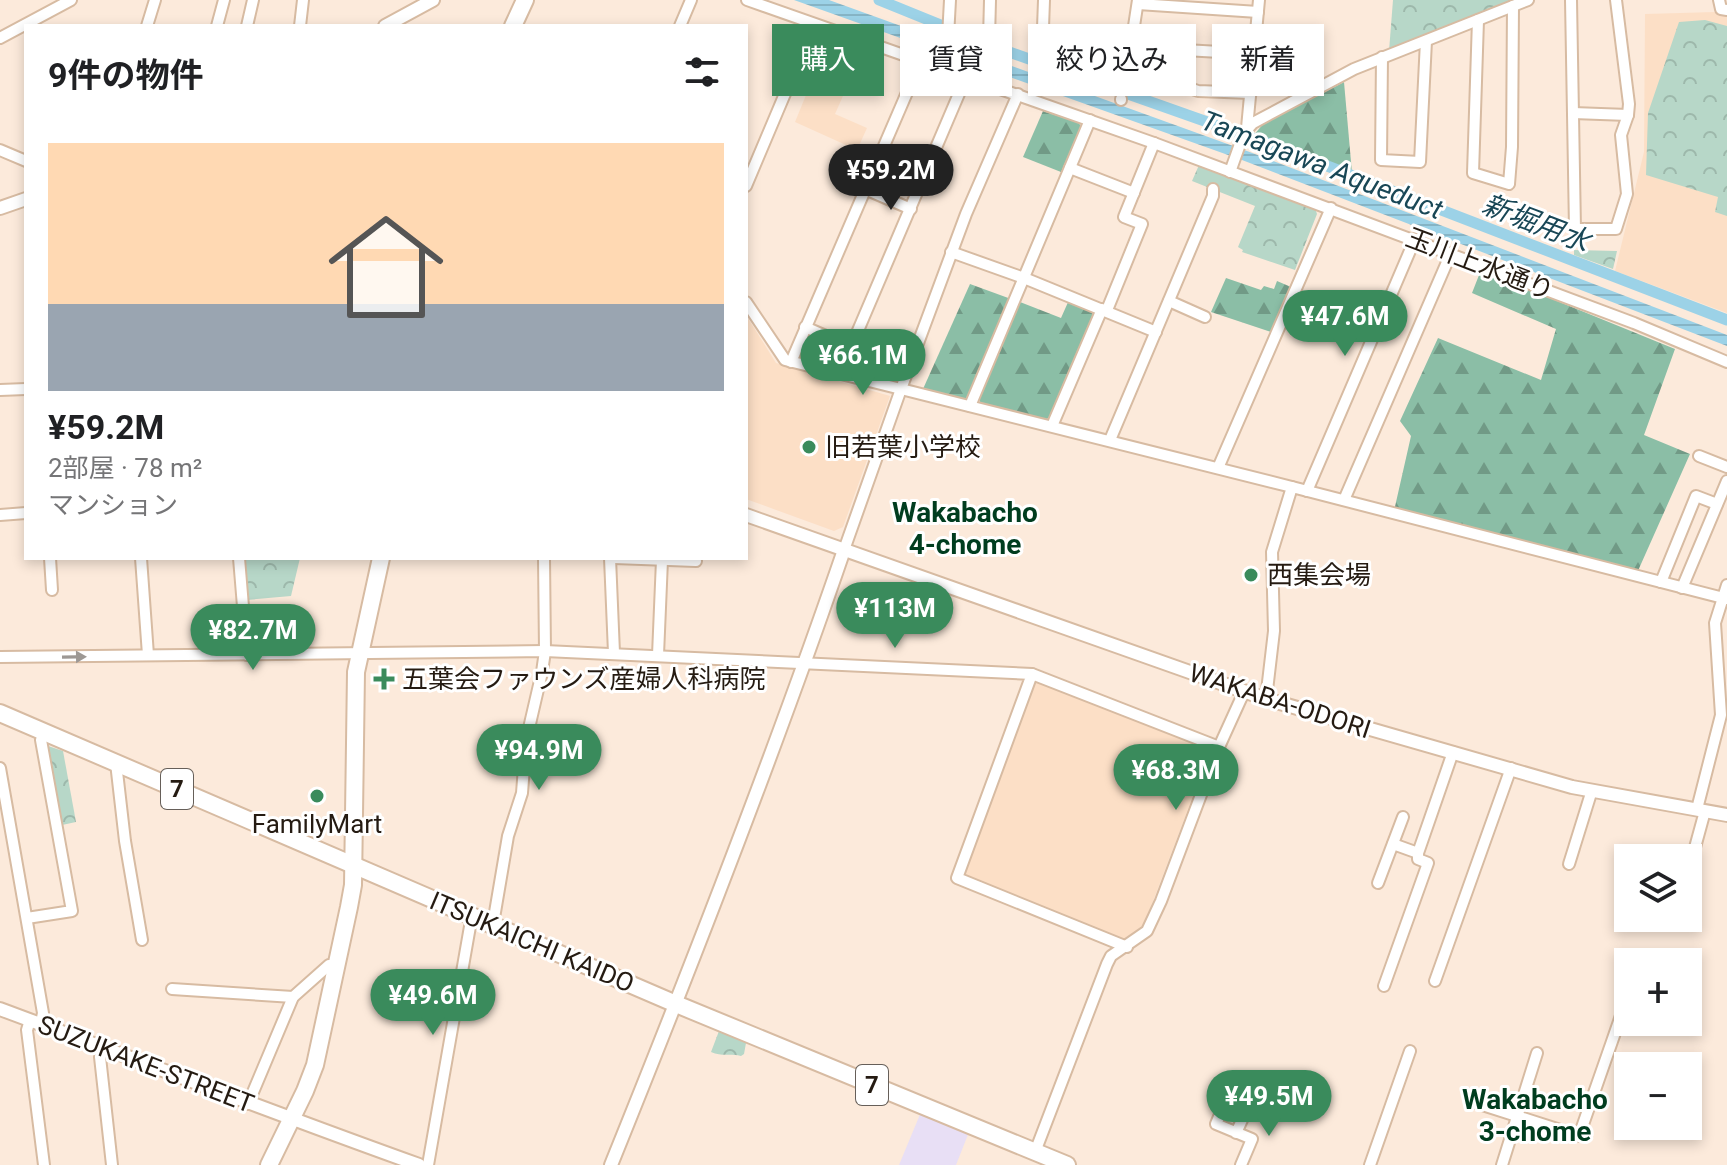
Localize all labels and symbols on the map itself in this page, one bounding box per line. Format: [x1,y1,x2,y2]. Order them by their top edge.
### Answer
water label: Tamagawa Aqueduct [1197,104,1448,227]
pin: ¥59.2M [826,144,956,212]
water label: 新堀用水 [1478,188,1597,260]
street label: 玉川上水通り [1402,222,1558,306]
pin: ¥47.6M [1280,290,1410,358]
pin: ¥66.1M [798,329,928,397]
place label: 旧若葉小学校 [825,432,981,462]
marker: 旧若葉小学校 [800,438,818,456]
district label: Wakabacho 4-chome [892,496,1038,561]
place label: 西集会場 [1267,560,1371,590]
marker: 西集会場 [1242,566,1260,584]
pin: ¥113M [839,582,951,650]
pin: ¥82.7M [188,604,318,672]
one-way arrow [62,651,87,663]
street label: WAKABA-ODORI [1185,658,1375,744]
place label: 五葉会ファウンズ産婦人科病院 [402,664,765,694]
marker: 五葉会ファウンズ産婦人科病院 [373,668,395,690]
pin: ¥94.9M [474,724,604,792]
pin: ¥68.3M [1111,744,1241,812]
road number: 7 [161,769,193,809]
marker: FamilyMart [308,787,326,805]
place label: FamilyMart [252,809,382,839]
street label: ITSUKAICHI KAIDO [425,885,639,999]
pin: ¥49.6M [368,969,498,1037]
street label: SUZUKAKE-STREET [34,1009,258,1119]
road number: 7 [856,1065,888,1105]
pin: ¥49.5M [1204,1070,1334,1138]
district label: Wakabacho 3-chome [1462,1083,1608,1148]

